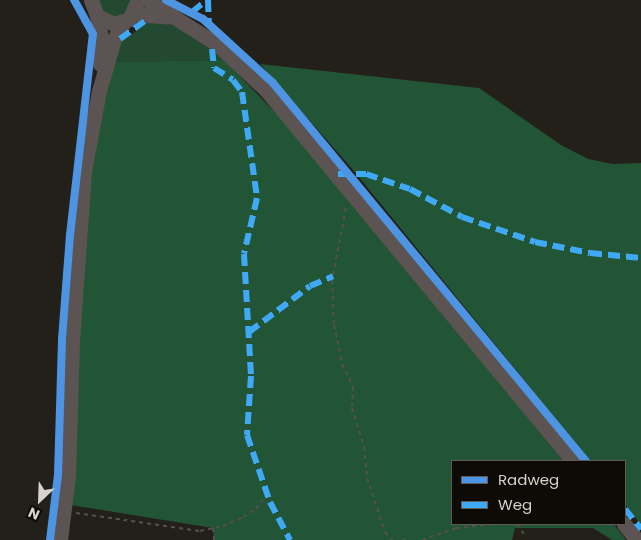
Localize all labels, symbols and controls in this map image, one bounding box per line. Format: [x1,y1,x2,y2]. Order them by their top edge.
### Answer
legend [451,460,626,525]
text: Radweg [498,469,559,490]
north arrow [15,475,65,525]
text: Weg [498,494,532,515]
text: N [25,502,43,525]

